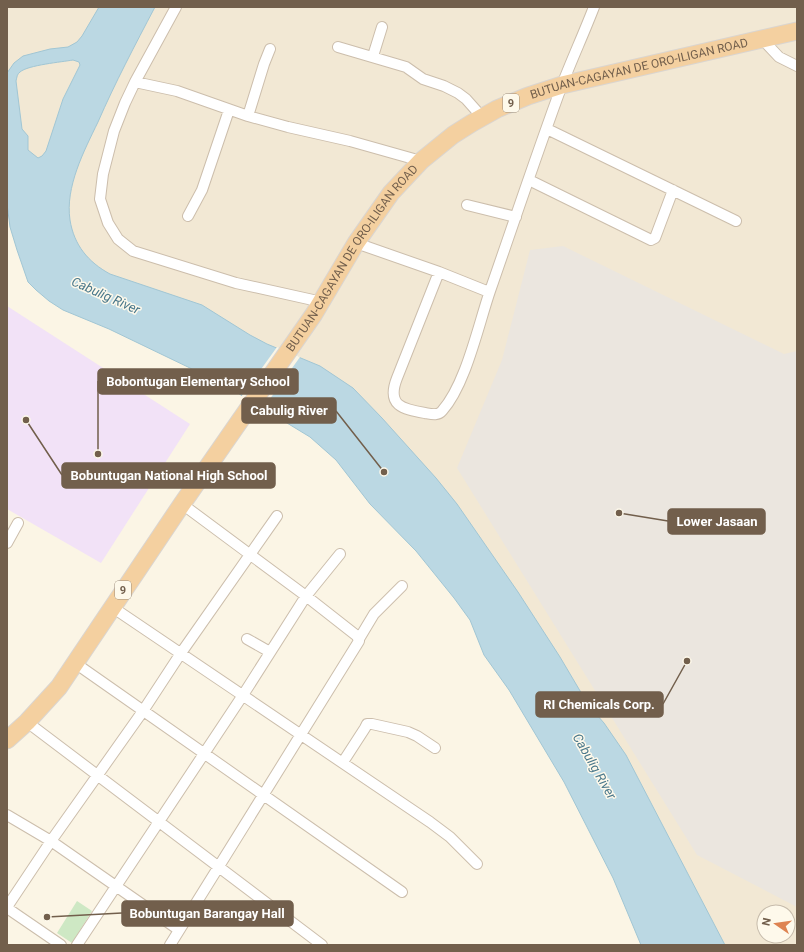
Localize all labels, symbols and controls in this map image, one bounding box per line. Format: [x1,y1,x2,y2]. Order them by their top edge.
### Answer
street label: BUTUAN-CAGAYAN DE ORO-ILIGAN ROAD [528,35,749,102]
road number: 9 [503,94,519,112]
street label: BUTUAN-CAGAYAN DE ORO-ILIGAN ROAD [283,162,421,354]
water label: Cabulig River [69,274,143,318]
callout: Bobontugan Elementary School [98,369,298,394]
text: Bobontugan Elementary School [106,374,290,389]
callout: Cabulig River [242,398,336,423]
text: Cabulig River [250,403,328,418]
callout: Bobuntugan National High School [62,463,275,488]
text: Bobuntugan National High School [70,468,268,483]
callout: Lower Jasaan [668,509,765,534]
text: Lower Jasaan [676,514,758,529]
road number: 9 [115,581,131,599]
callout: RI Chemicals Corp. [536,692,663,717]
text: RI Chemicals Corp. [543,697,655,712]
water label: Cabulig River [570,731,620,802]
callout: Bobuntugan Barangay Hall [122,901,293,926]
north arrow [756,904,796,944]
text: Bobuntugan Barangay Hall [129,906,285,921]
text: N [760,916,774,927]

